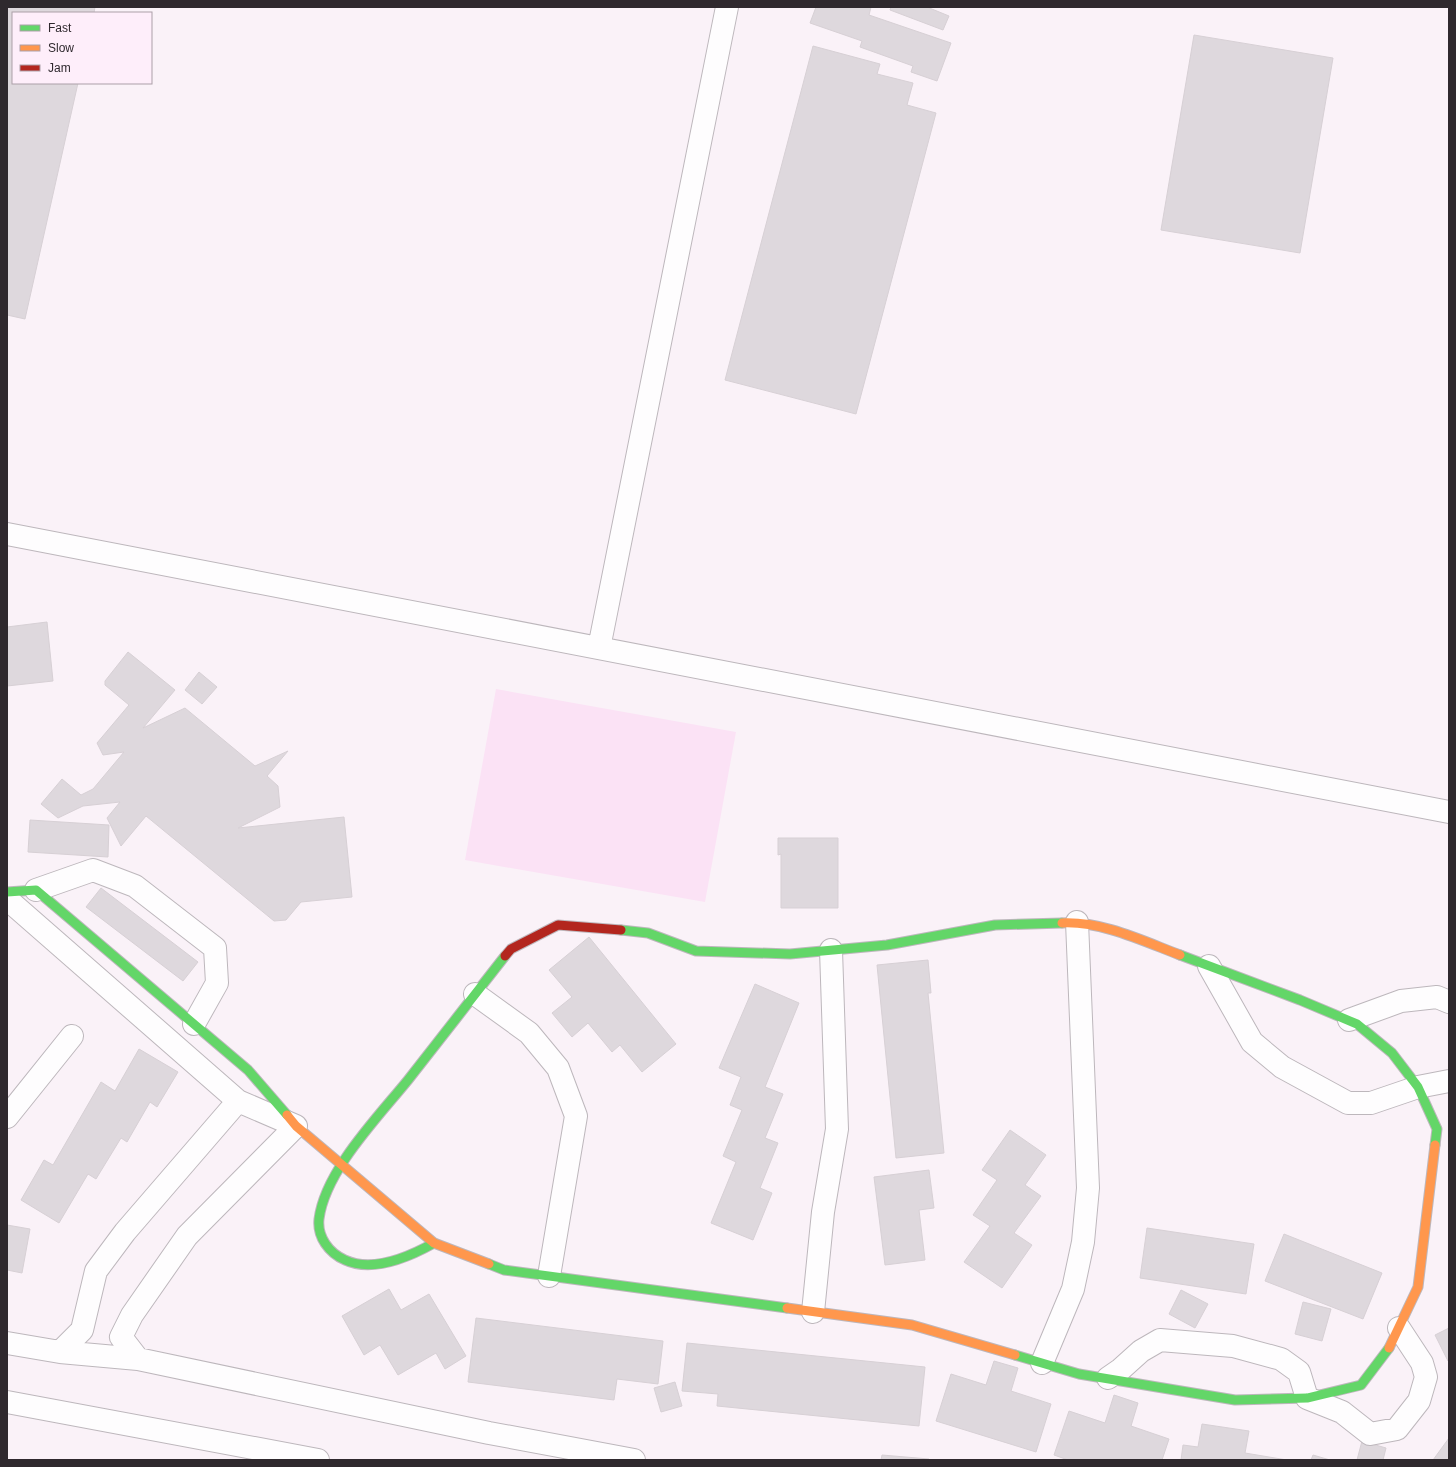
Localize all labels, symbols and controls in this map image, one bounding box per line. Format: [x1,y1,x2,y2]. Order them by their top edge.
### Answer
legend [12,12,152,84]
text: Fast [48,21,72,35]
text: Slow [48,41,74,55]
text: Jam [48,61,71,75]

